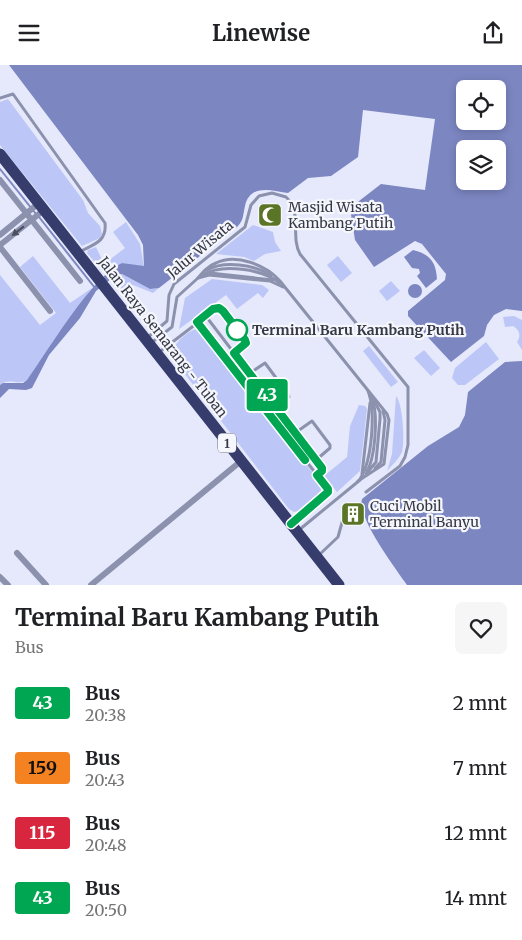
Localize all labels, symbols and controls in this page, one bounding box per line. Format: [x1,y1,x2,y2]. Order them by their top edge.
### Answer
icon: menu [15,19,43,47]
text: Linewise [212,19,310,47]
icon: share [479,19,507,47]
map controls [456,80,506,190]
button: locate [456,80,506,130]
button: layers [456,140,506,190]
place label: Masjid Wisata Kambang Putih [288,198,393,232]
mosque icon: Masjid Wisata Kambang Putih [257,202,283,228]
street label: Jalur Wisata [162,216,237,283]
one-way arrow [11,226,24,236]
street label: Jalan Raya Semarang - Tuban [94,252,232,421]
marker: Terminal Baru Kambang Putih [226,319,248,341]
place label: Terminal Baru Kambang Putih [252,321,465,339]
line badge: 43 [244,379,290,411]
text: 43 [257,383,277,406]
road number: 1 [218,433,236,453]
place label: Cuci Mobil Terminal Banyu [370,497,479,531]
building icon: Cuci Mobil Terminal Banyu [340,501,366,527]
text: Terminal Baru Kambang Putih [15,602,379,633]
button: heart [455,602,507,654]
text: Bus [15,637,44,657]
text: Bus [85,681,120,705]
text: 43 [32,691,53,714]
text: 2 mnt [453,691,507,715]
text: 20:38 [85,705,126,725]
text: Bus [85,746,120,770]
text: 159 [28,756,57,779]
text: 7 mnt [453,756,507,780]
text: 20:43 [85,770,125,790]
text: Bus [85,811,120,835]
text: 115 [29,821,56,844]
text: 12 mnt [444,821,507,845]
text: 20:48 [85,835,127,855]
text: Bus [85,876,120,900]
text: 43 [32,886,53,909]
text: 14 mnt [445,886,507,910]
text: 20:50 [85,900,127,920]

